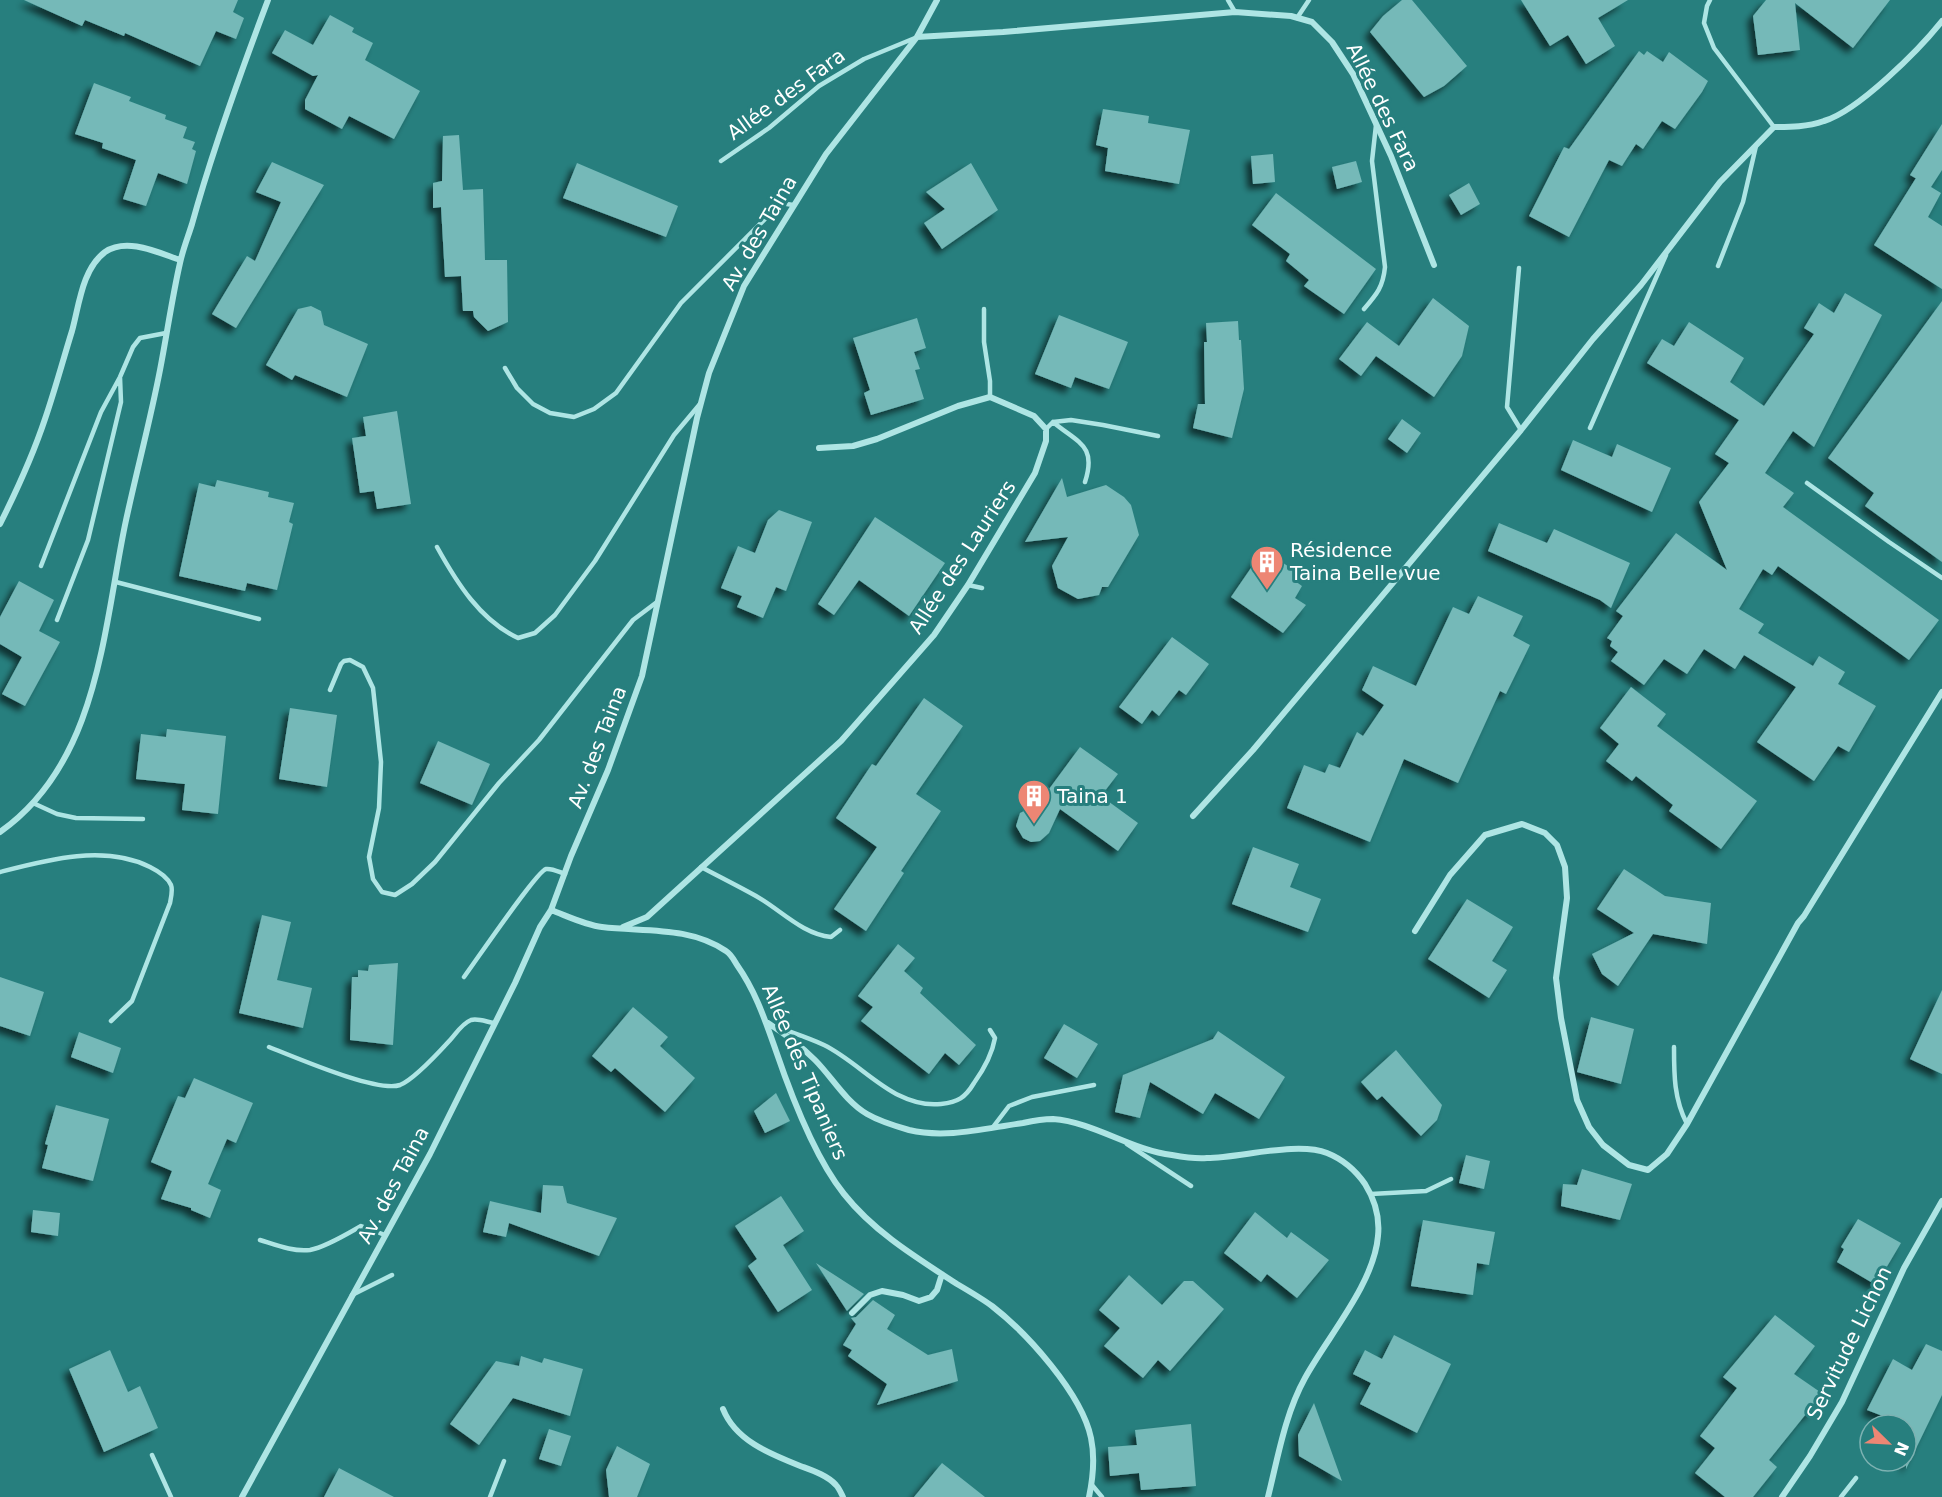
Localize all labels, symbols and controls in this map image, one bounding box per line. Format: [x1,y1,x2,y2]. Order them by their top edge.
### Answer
street label: Allée des Fara [1342,39,1424,175]
street label: Allée des Fara [722,43,850,145]
street label: Av. des Taina [716,171,802,295]
street label: Allée des Lauriers [903,476,1021,638]
place label: Résidence Taina Belle vue [1289,538,1441,585]
building icon: Résidence Taina Belle vue [1249,544,1285,591]
street label: Av. des Taina [563,683,631,811]
building icon: Taina 1 [1016,778,1052,825]
place label: Taina 1 [1056,784,1128,808]
street label: Allée des Tipaniers [757,980,853,1164]
street label: Av. des Taina [352,1122,434,1248]
street label: Servitude Lichon [1801,1262,1897,1424]
north arrow [1858,1413,1918,1473]
text: N [1890,1439,1913,1459]

